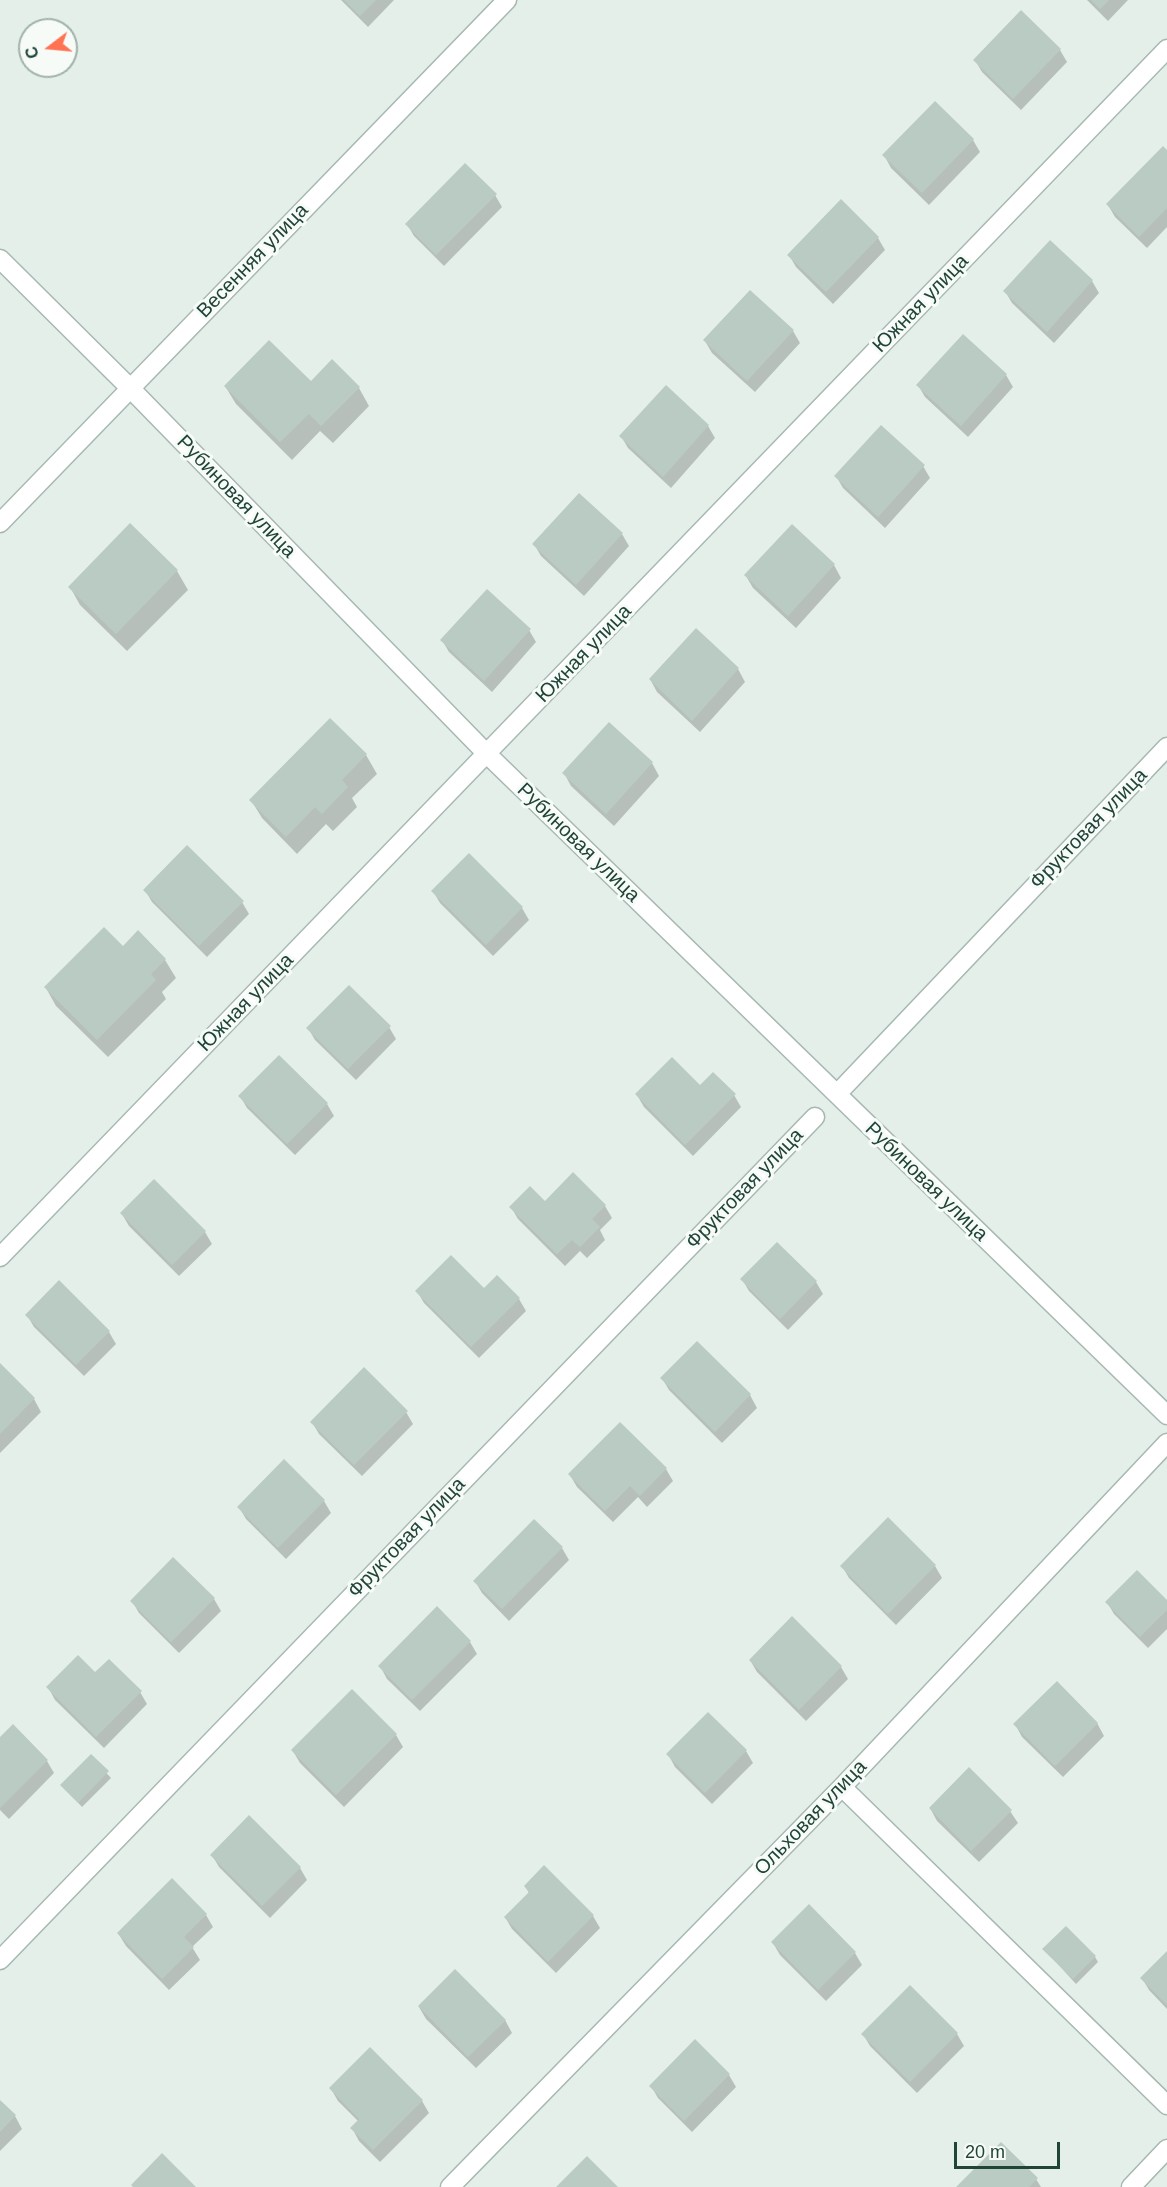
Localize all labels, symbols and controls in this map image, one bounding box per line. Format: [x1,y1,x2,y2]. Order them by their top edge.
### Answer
north arrow [18,18,78,78]
text: С [22,45,42,60]
street label: Весенняя улица [192,199,314,323]
street label: Южная улица [868,250,974,358]
street label: Рубиновая улица [171,431,301,563]
street label: Южная улица [531,600,637,708]
street label: Фруктовая улица [1025,764,1153,894]
street label: Рубиновая улица [512,778,644,908]
street label: Южная улица [193,949,299,1057]
street label: Рубиновая улица [860,1117,992,1247]
street label: Фруктовая улица [681,1124,809,1254]
street label: Фруктовая улица [343,1473,471,1603]
street label: Ольховая улица [750,1755,872,1881]
scale bar [957,2130,1064,2168]
text: 20 m [965,2142,1005,2162]

